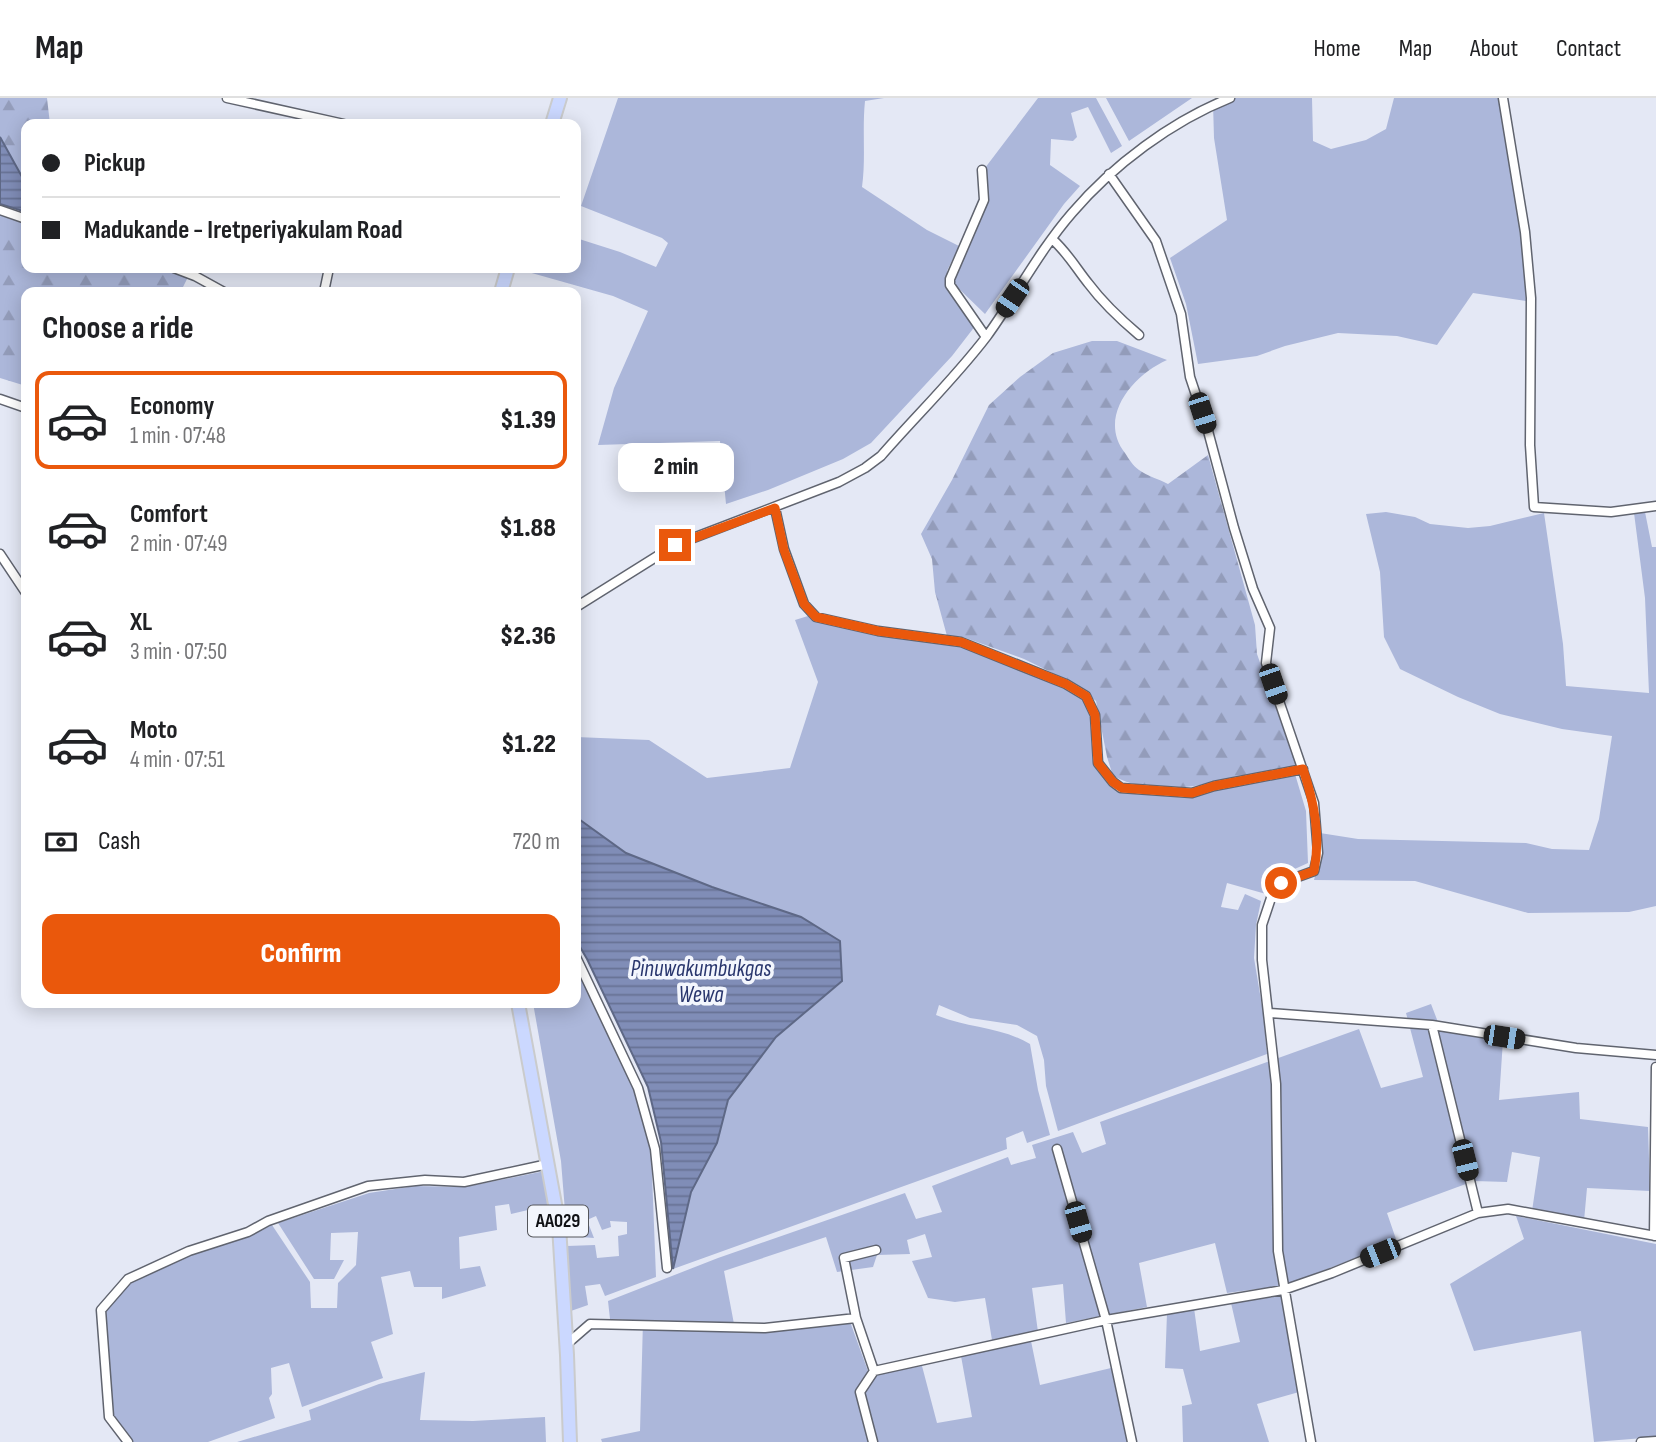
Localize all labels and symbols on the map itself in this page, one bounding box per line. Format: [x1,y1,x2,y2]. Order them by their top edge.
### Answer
car [992,275,1033,321]
car [1186,390,1219,436]
callout: 2 min [617,444,733,492]
route end [659,529,691,561]
car [1257,661,1290,707]
route start [1265,867,1297,899]
water label: Pinuwakumbukgas Wewa [631,955,771,1009]
car [1482,1023,1527,1051]
car [1450,1137,1481,1183]
car [1063,1199,1094,1245]
road number: AA029 [528,1205,588,1236]
car [1357,1235,1404,1271]

